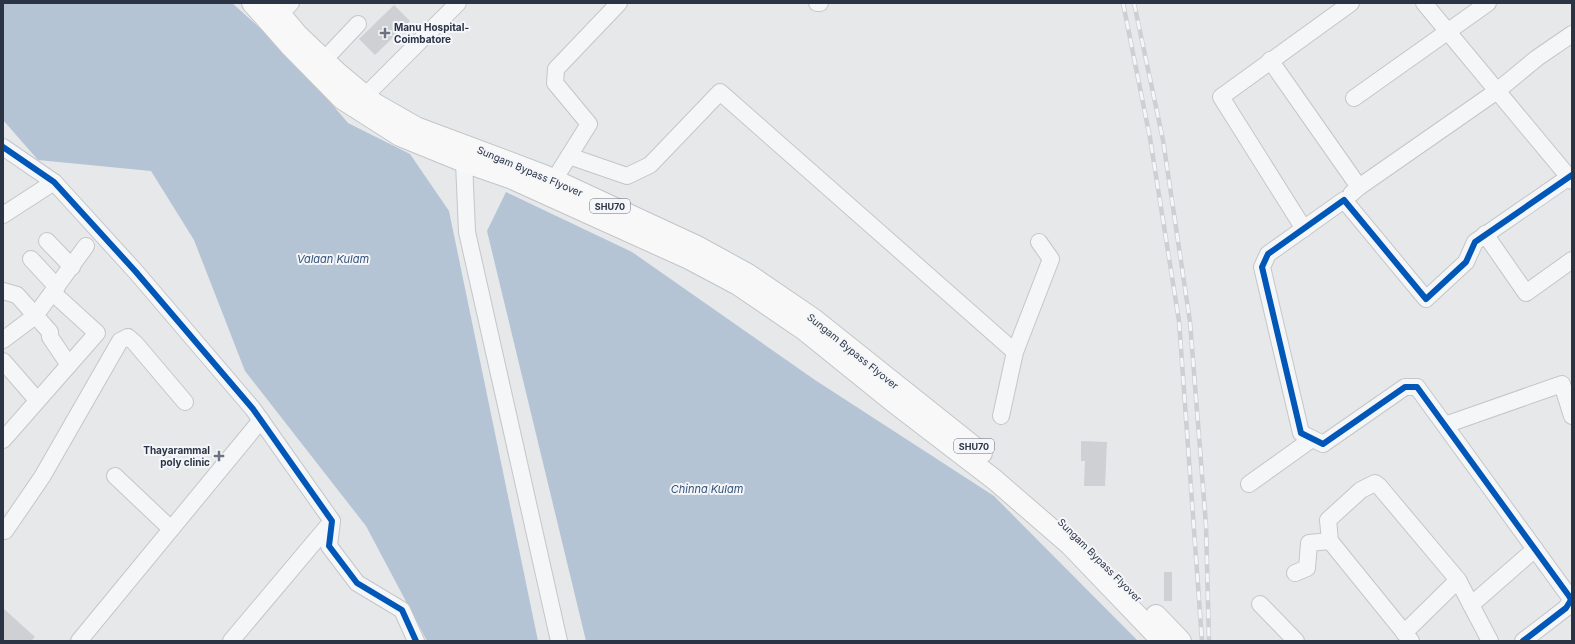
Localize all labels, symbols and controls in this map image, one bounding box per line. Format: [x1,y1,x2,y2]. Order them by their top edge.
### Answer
place label: Manu Hospital- Coimbatore [394,21,469,45]
marker: Manu Hospital- Coimbatore [379,27,391,39]
street label: Sungam Bypass Flyover [475,143,585,199]
road number: SHU70 [590,199,630,213]
water label: Valaan Kulam [297,252,369,266]
street label: Sungam Bypass Flyover [805,311,901,392]
road number: SHU70 [954,439,994,453]
place label: Thayarammal poly clinic [143,444,210,469]
marker: Thayarammal poly clinic [213,450,225,462]
water label: Chinna Kulam [671,482,744,496]
street label: Sungam Bypass Flyover [1056,516,1145,605]

